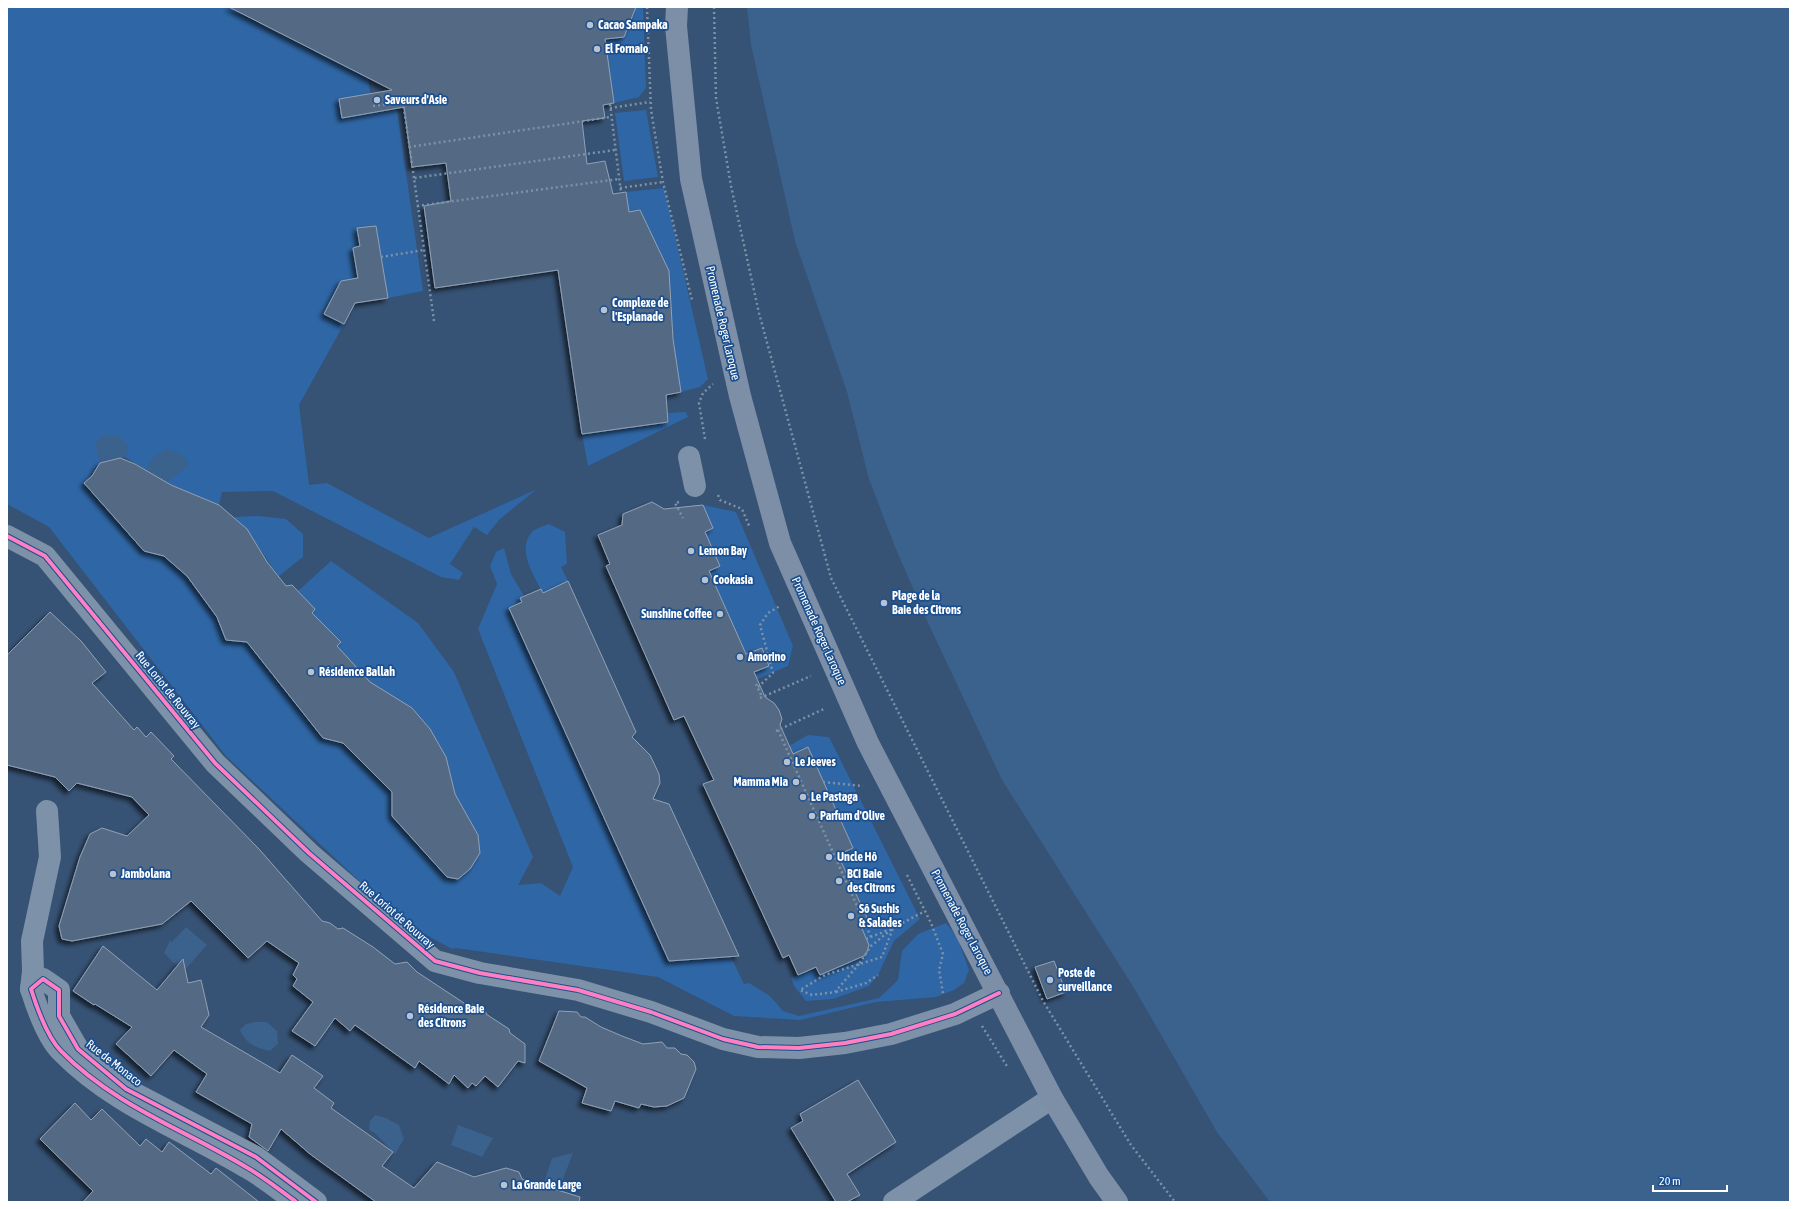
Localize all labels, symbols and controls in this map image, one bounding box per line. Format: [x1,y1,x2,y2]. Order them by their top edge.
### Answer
place label: Cacao Sampaka [598,18,668,32]
marker: Cacao Sampaka [585,20,595,30]
place label: El Fornaio [605,42,649,56]
marker: El Fornaio [592,44,602,54]
place label: Saveurs d'Asie [385,93,448,107]
marker: Saveurs d'Asie [372,95,382,105]
street label: Promenade Roger Laroque [703,264,743,382]
place label: Complexe de l'Esplanade [612,296,669,324]
marker: Complexe de l'Esplanade [599,305,609,315]
place label: Lemon Bay [699,544,747,558]
marker: Lemon Bay [686,546,696,556]
place label: Cookasia [713,573,754,587]
marker: Cookasia [700,575,710,585]
street label: Promenade Roger Laroque [789,575,849,687]
place label: Plage de la Baie des Citrons [892,589,962,617]
marker: Plage de la Baie des Citrons [879,598,889,608]
place label: Sunshine Coffee [641,607,713,621]
marker: Sunshine Coffee [715,609,725,619]
street label: Rue Loriot de Rouvray [133,649,203,731]
place label: Amorino [747,650,786,664]
marker: Amorino [735,652,745,662]
place label: Résidence Ballah [319,665,395,679]
marker: Résidence Ballah [306,667,316,677]
place label: Le Jeeves [795,755,837,769]
marker: Le Jeeves [782,757,792,767]
place label: Mamma Mia [733,775,788,789]
marker: Mamma Mia [791,777,801,787]
place label: Le Pastaga [811,790,858,804]
marker: Le Pastaga [798,792,808,802]
place label: Parfum d'Olive [820,809,885,823]
marker: Parfum d'Olive [807,811,817,821]
place label: Uncle Hô [837,850,877,864]
marker: Uncle Hô [824,852,834,862]
place label: Jambolana [120,867,171,881]
place label: BCI Baie des Citrons [847,867,896,895]
street label: Promenade Roger Laroque [928,867,996,977]
marker: Jambolana [108,869,118,879]
marker: BCI Baie des Citrons [834,876,844,886]
street label: Rue Loriot de Rouvray [356,878,438,952]
place label: Sô Sushis & Salades [859,902,902,930]
marker: Sô Sushis & Salades [846,911,856,921]
place label: Poste de surveillance [1058,966,1113,994]
marker: Poste de surveillance [1045,975,1055,985]
place label: Résidence Baie des Citrons [418,1002,485,1030]
marker: Résidence Baie des Citrons [405,1011,415,1021]
street label: Rue de Monaco [83,1037,145,1089]
scale bar [1653,1167,1727,1193]
text: 20 m [1659,1174,1681,1188]
place label: La Grande Large [512,1178,582,1192]
marker: La Grande Large [499,1180,509,1190]

